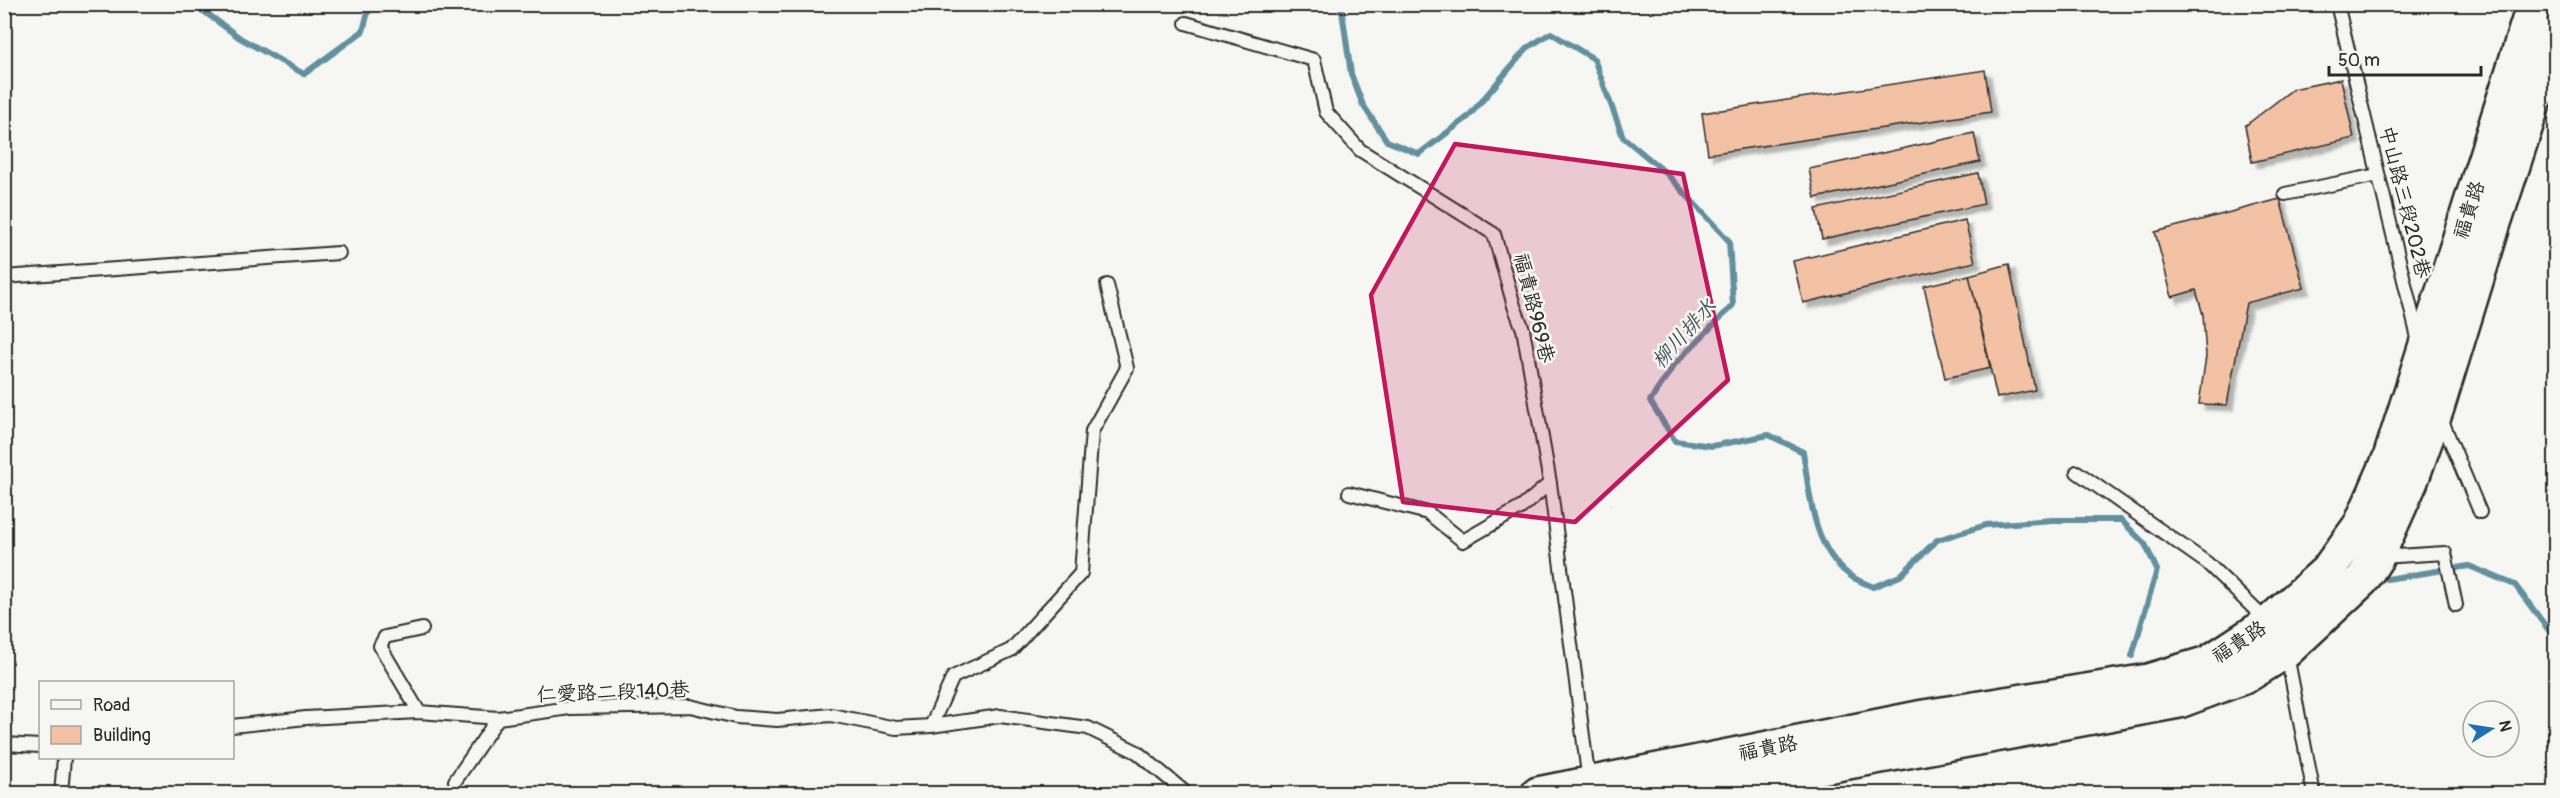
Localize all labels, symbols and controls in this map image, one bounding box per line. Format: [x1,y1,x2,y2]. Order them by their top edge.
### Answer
scale bar [2329,39,2480,77]
text: 50 m [2338,49,2380,72]
street label: 中山路三段202巷 [2374,123,2436,282]
street label: 福貴路 [2448,177,2490,242]
street label: 福貴路969巷 [1508,251,1560,366]
water label: 柳川排水 [1646,293,1723,374]
street label: 福貴路 [2207,615,2272,669]
street label: 仁愛路二段140巷 [536,677,691,707]
legend [39,681,234,759]
text: Road [93,694,130,717]
north arrow [2461,699,2521,759]
text: N [2494,719,2516,734]
text: Building [93,724,151,747]
street label: 福貴路 [1736,730,1801,766]

